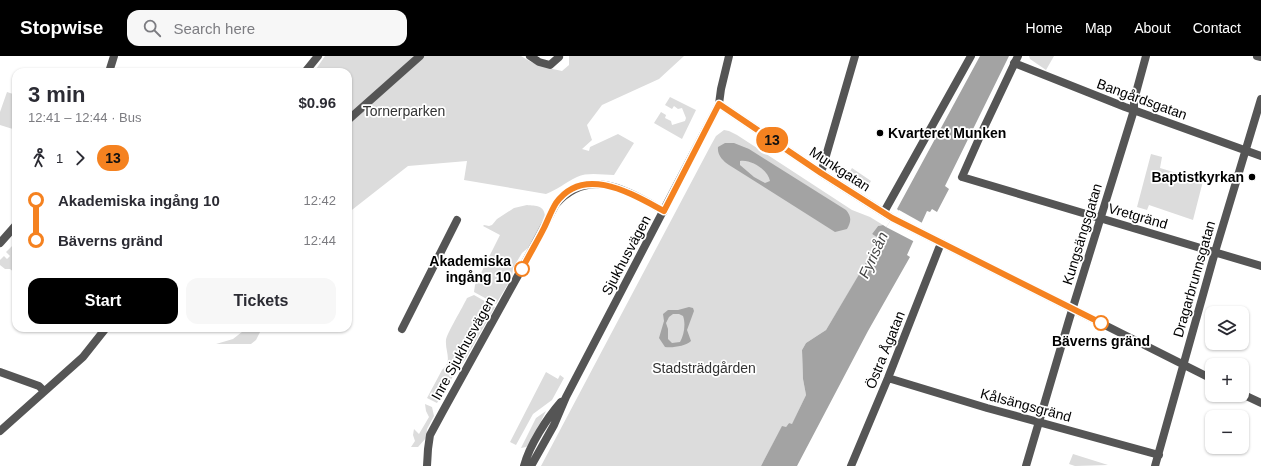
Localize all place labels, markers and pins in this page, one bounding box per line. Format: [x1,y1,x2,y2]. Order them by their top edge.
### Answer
place label: Kvarteret Munken [888,125,1006,141]
marker: Kvarteret Munken [875,128,885,138]
place label: Baptistkyrkan [1151,169,1244,185]
marker: Baptistkyrkan [1247,172,1257,182]
place label: Akademiska ingång 10 [429,253,511,285]
marker: Akademiska ingång 10 [514,261,530,277]
marker: Bäverns gränd [1093,315,1109,331]
place label: Bäverns gränd [1052,333,1150,349]

